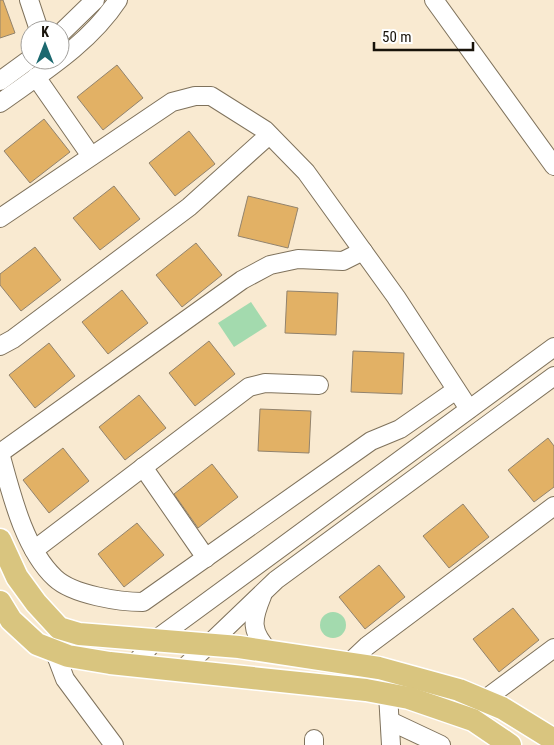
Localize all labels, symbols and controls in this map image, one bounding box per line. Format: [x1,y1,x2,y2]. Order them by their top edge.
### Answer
north arrow [20,20,70,70]
scale bar [374,20,473,52]
text: K [41,24,49,40]
text: 50 m [382,28,412,46]

